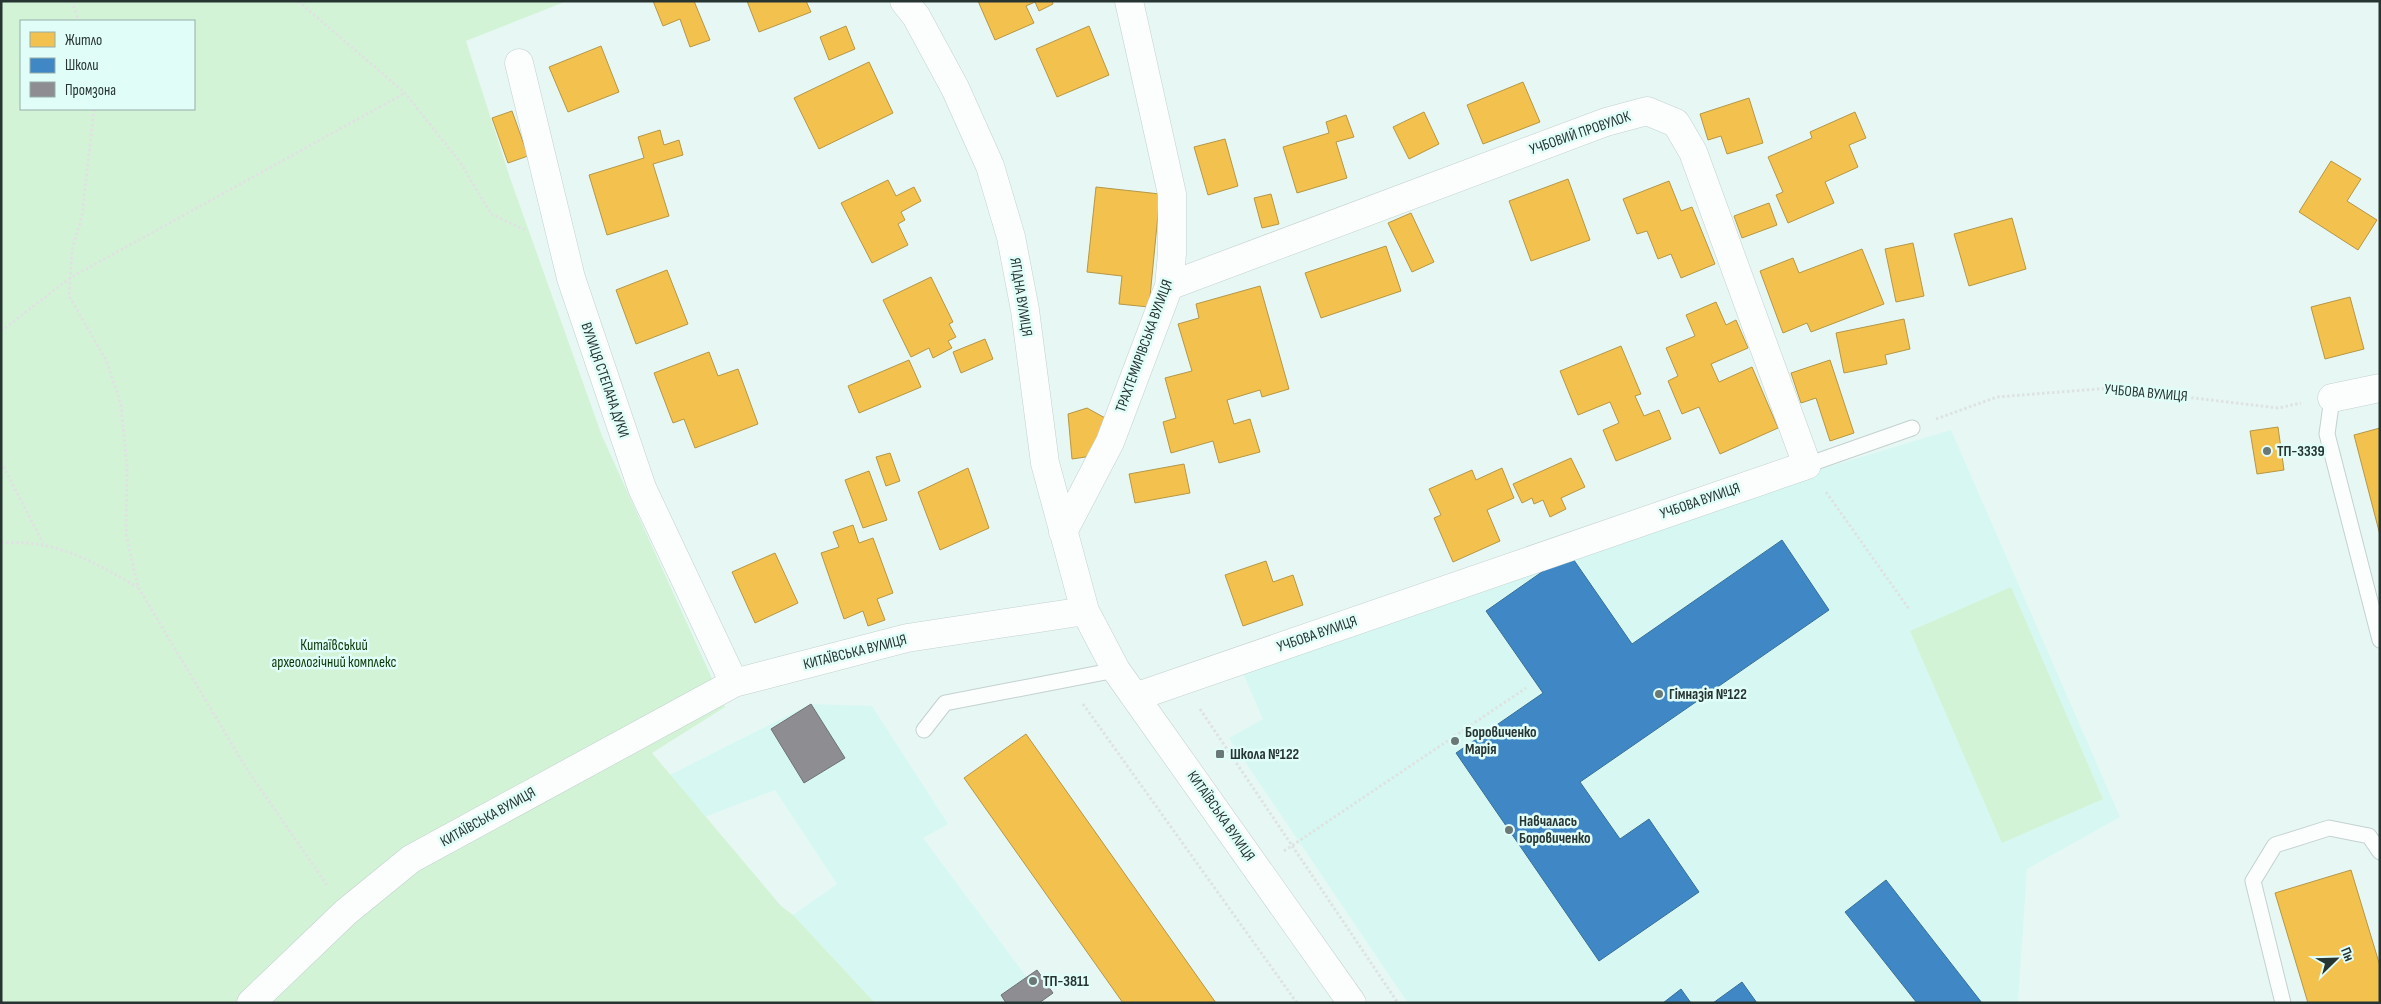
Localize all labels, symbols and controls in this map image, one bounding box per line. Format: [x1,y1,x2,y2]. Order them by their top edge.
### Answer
legend [20,20,195,110]
text: Житло [65,31,102,50]
text: Школи [65,56,98,75]
text: Промзона [65,81,116,100]
street label: УЧБОВИЙ ПРОВУЛОК [1527,107,1633,159]
street label: ЯГІДНА ВУЛИЦЯ [1005,256,1037,338]
street label: ТРАХТЕМИРІВСЬКА ВУЛИЦЯ [1111,277,1177,415]
street label: ВУЛИЦЯ СТЕПАНА ДУКИ [576,320,634,440]
street label: УЧБОВА ВУЛИЦЯ [2104,380,2188,406]
place label: ТП-3339 [2277,442,2325,461]
marker: ТП-3339 [2261,445,2273,457]
street label: УЧБОВА ВУЛИЦЯ [1657,478,1743,524]
street label: УЧБОВА ВУЛИЦЯ [1274,611,1360,657]
street label: КИТАЇВСЬКА ВУЛИЦЯ [801,630,909,674]
park label: Китаївський археологічний комплекс [272,636,396,672]
place label: Гімназія №122 [1669,685,1747,704]
marker: Гімназія №122 [1653,688,1665,700]
place label: Боровиченко Марія [1465,723,1537,759]
marker: Боровиченко Марія [1449,735,1461,747]
place label: Школа №122 [1230,745,1299,764]
marker: Школа №122 [1214,748,1226,760]
street label: КИТАЇВСЬКА ВУЛИЦЯ [1183,767,1259,865]
street label: КИТАЇВСЬКА ВУЛИЦЯ [437,783,539,851]
place label: Навчалась Боровиченко [1519,812,1591,848]
marker: Навчалась Боровиченко [1503,824,1515,836]
north arrow [2311,934,2361,984]
text: Пн [2337,945,2358,964]
place label: ТП-3811 [1043,972,1089,991]
marker: ТП-3811 [1027,975,1039,987]

